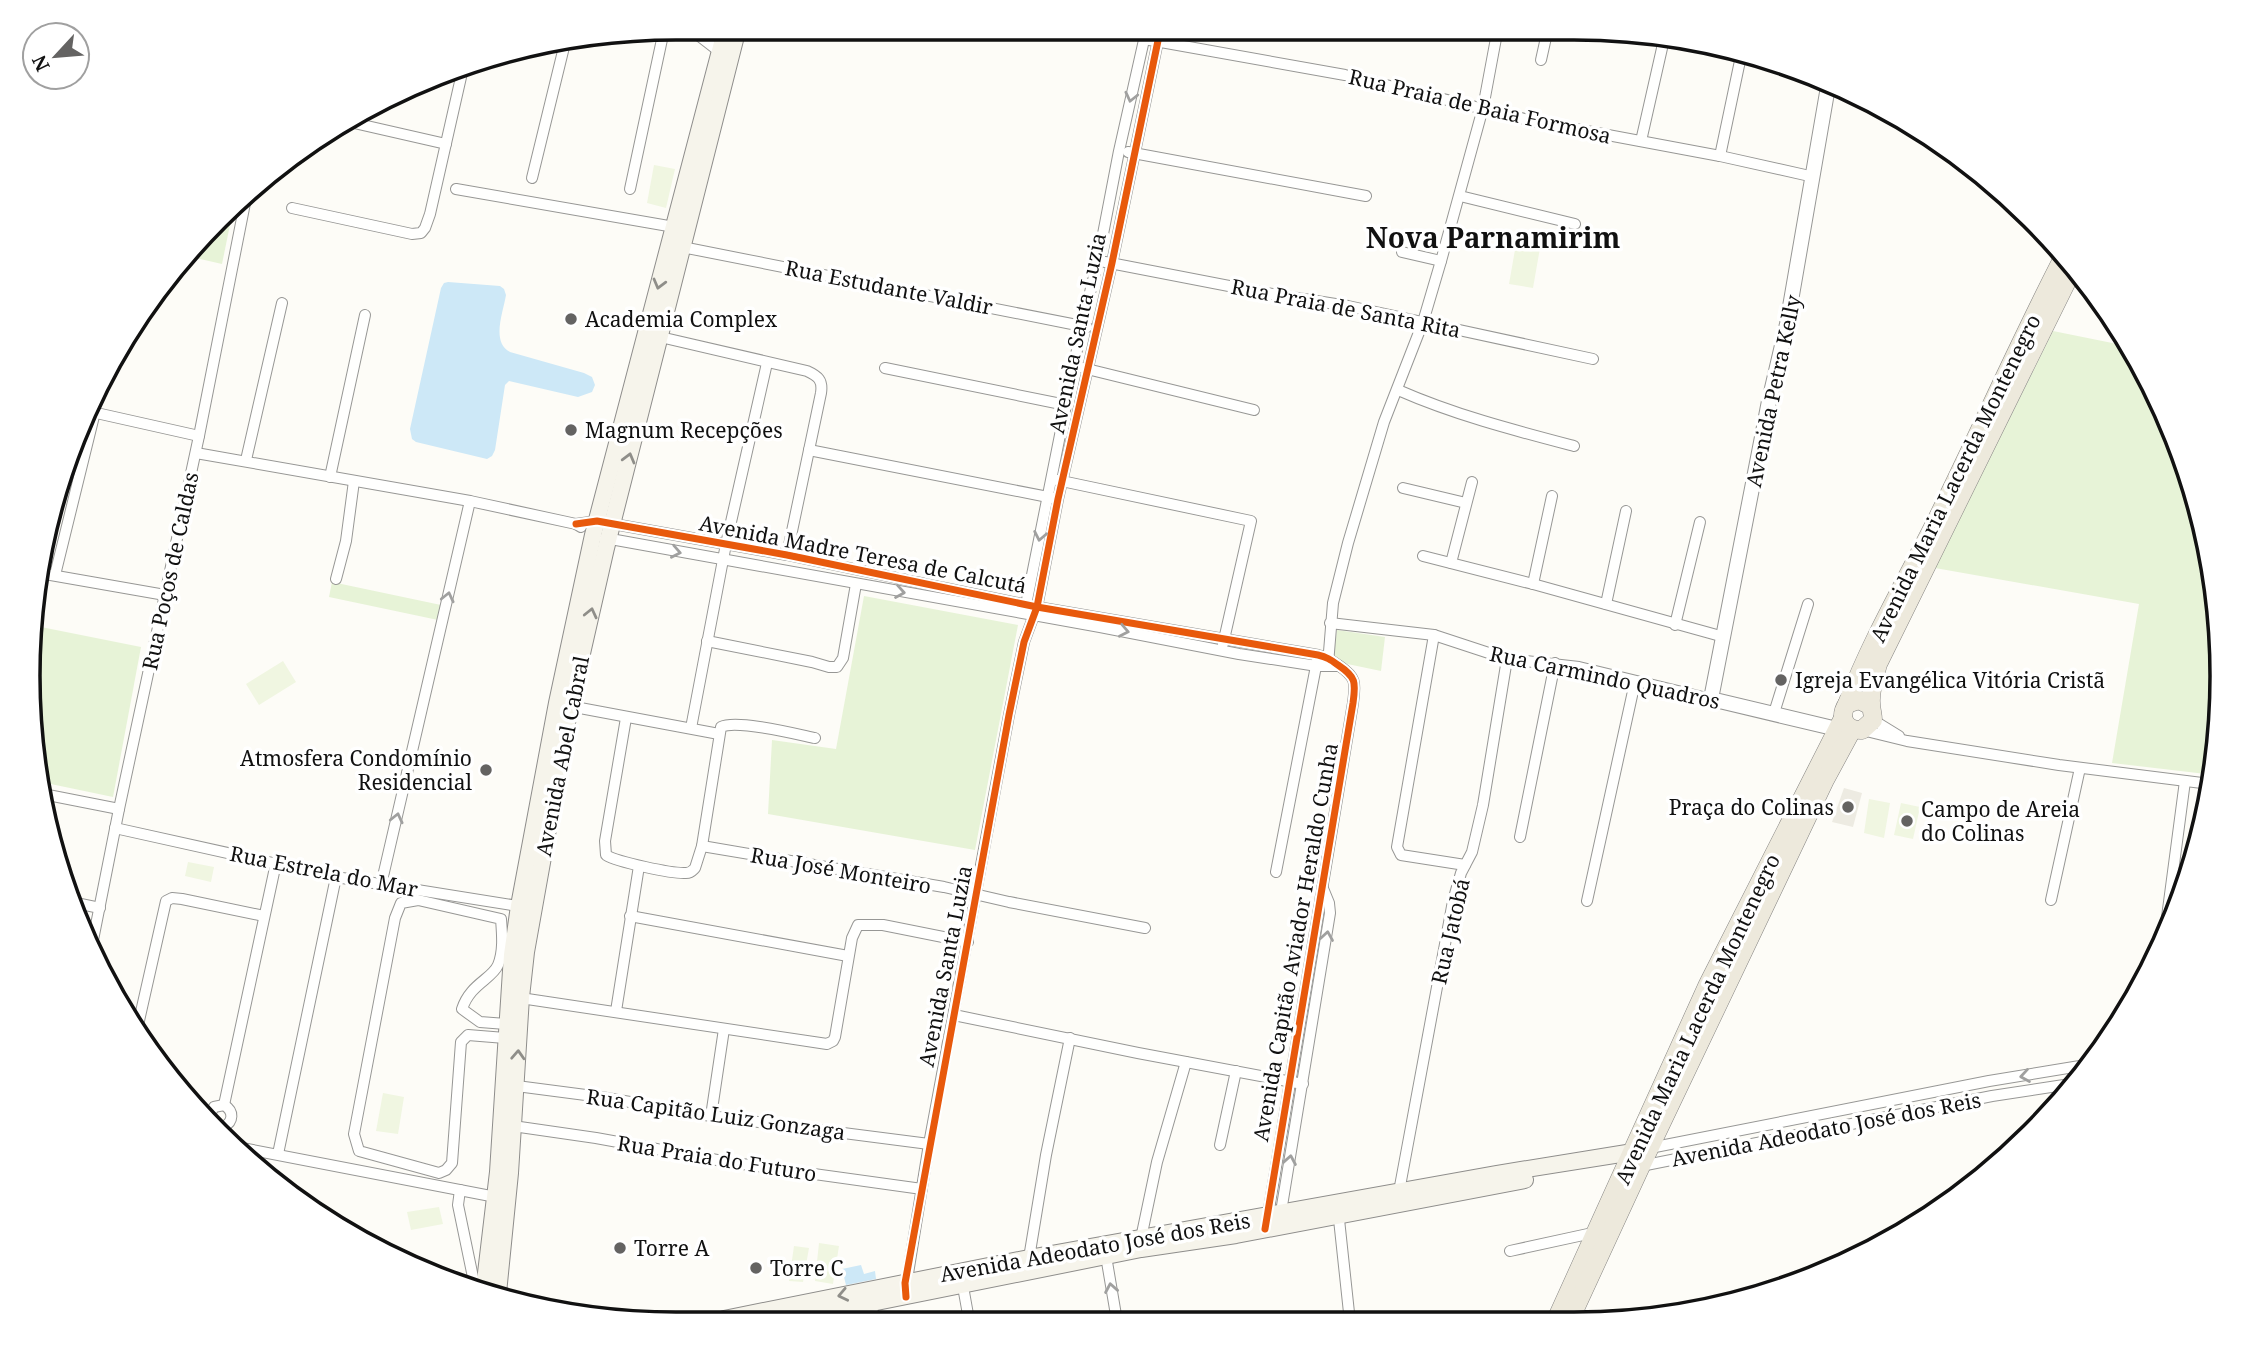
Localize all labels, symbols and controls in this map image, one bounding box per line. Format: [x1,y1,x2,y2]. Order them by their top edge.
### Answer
north arrow [21,21,91,91]
text: N [26,51,56,76]
street label: Rua Praia de Baia Formosa [1346,62,1614,150]
one-way arrow [1125,91,1139,103]
district label: Nova Parnamirim [1366,218,1620,256]
street label: Avenida Santa Luzia [1042,230,1112,436]
street label: Rua Estudante Valdir [783,253,995,321]
street label: Rua Praia de Santa Rita [1229,272,1463,344]
one-way arrow [652,278,667,290]
street label: Avenida Petra Kelly [1739,292,1807,490]
place label: Academia Complex [585,305,778,333]
street label: Avenida Maria Lacerda Montenegro [1863,309,2047,647]
marker: Academia Complex [563,311,579,327]
place label: Magnum Recepções [585,416,783,444]
marker: Magnum Recepções [563,422,579,438]
one-way arrow [621,452,635,464]
street label: Rua Poços de Caldas [135,469,205,673]
street label: Avenida Madre Teresa de Calcutá [697,508,1029,600]
one-way arrow [1033,530,1048,542]
one-way arrow [670,544,682,559]
one-way arrow [894,584,906,599]
one-way arrow [440,591,454,603]
one-way arrow [583,607,597,619]
one-way arrow [1118,623,1130,638]
street label: Rua Carmindo Quadros [1487,639,1723,715]
street label: Avenida Abel Cabral [529,653,595,859]
place label: Igreja Evangélica Vitória Cristã [1795,666,2105,694]
marker: Igreja Evangélica Vitória Cristã [1773,672,1789,688]
street label: Avenida Capitão Aviador Heraldo Cunha [1246,741,1344,1143]
place label: Atmosfera Condomínio Residencial [240,744,472,796]
marker: Atmosfera Condomínio Residencial [478,762,494,778]
place label: Praça do Colinas [1669,793,1834,821]
place label: Campo de Areia do Colinas [1921,795,2080,847]
marker: Praça do Colinas [1840,799,1856,815]
one-way arrow [389,812,403,824]
marker: Campo de Areia do Colinas [1899,813,1915,829]
street label: Rua Estrela do Mar [228,839,421,903]
street label: Rua José Monteiro [749,840,933,900]
street label: Avenida Maria Lacerda Montenegro [1608,849,1786,1189]
street label: Avenida Santa Luzia [912,863,978,1069]
street label: Rua Jatobá [1424,875,1476,987]
one-way arrow [1319,930,1334,941]
one-way arrow [510,1049,525,1060]
one-way arrow [2019,1068,2030,1083]
street label: Rua Capitão Luiz Gonzaga [585,1082,847,1146]
street label: Avenida Adeodato José dos Reis [1669,1085,1983,1173]
street label: Rua Praia do Futuro [615,1128,819,1188]
one-way arrow [1282,1154,1297,1166]
street label: Avenida Adeodato José dos Reis [938,1206,1252,1288]
place label: Torre A [634,1234,709,1262]
marker: Torre A [612,1240,628,1256]
place label: Torre C [770,1254,843,1282]
marker: Torre C [748,1260,764,1276]
one-way arrow [1104,1283,1119,1294]
one-way arrow [837,1287,849,1302]

